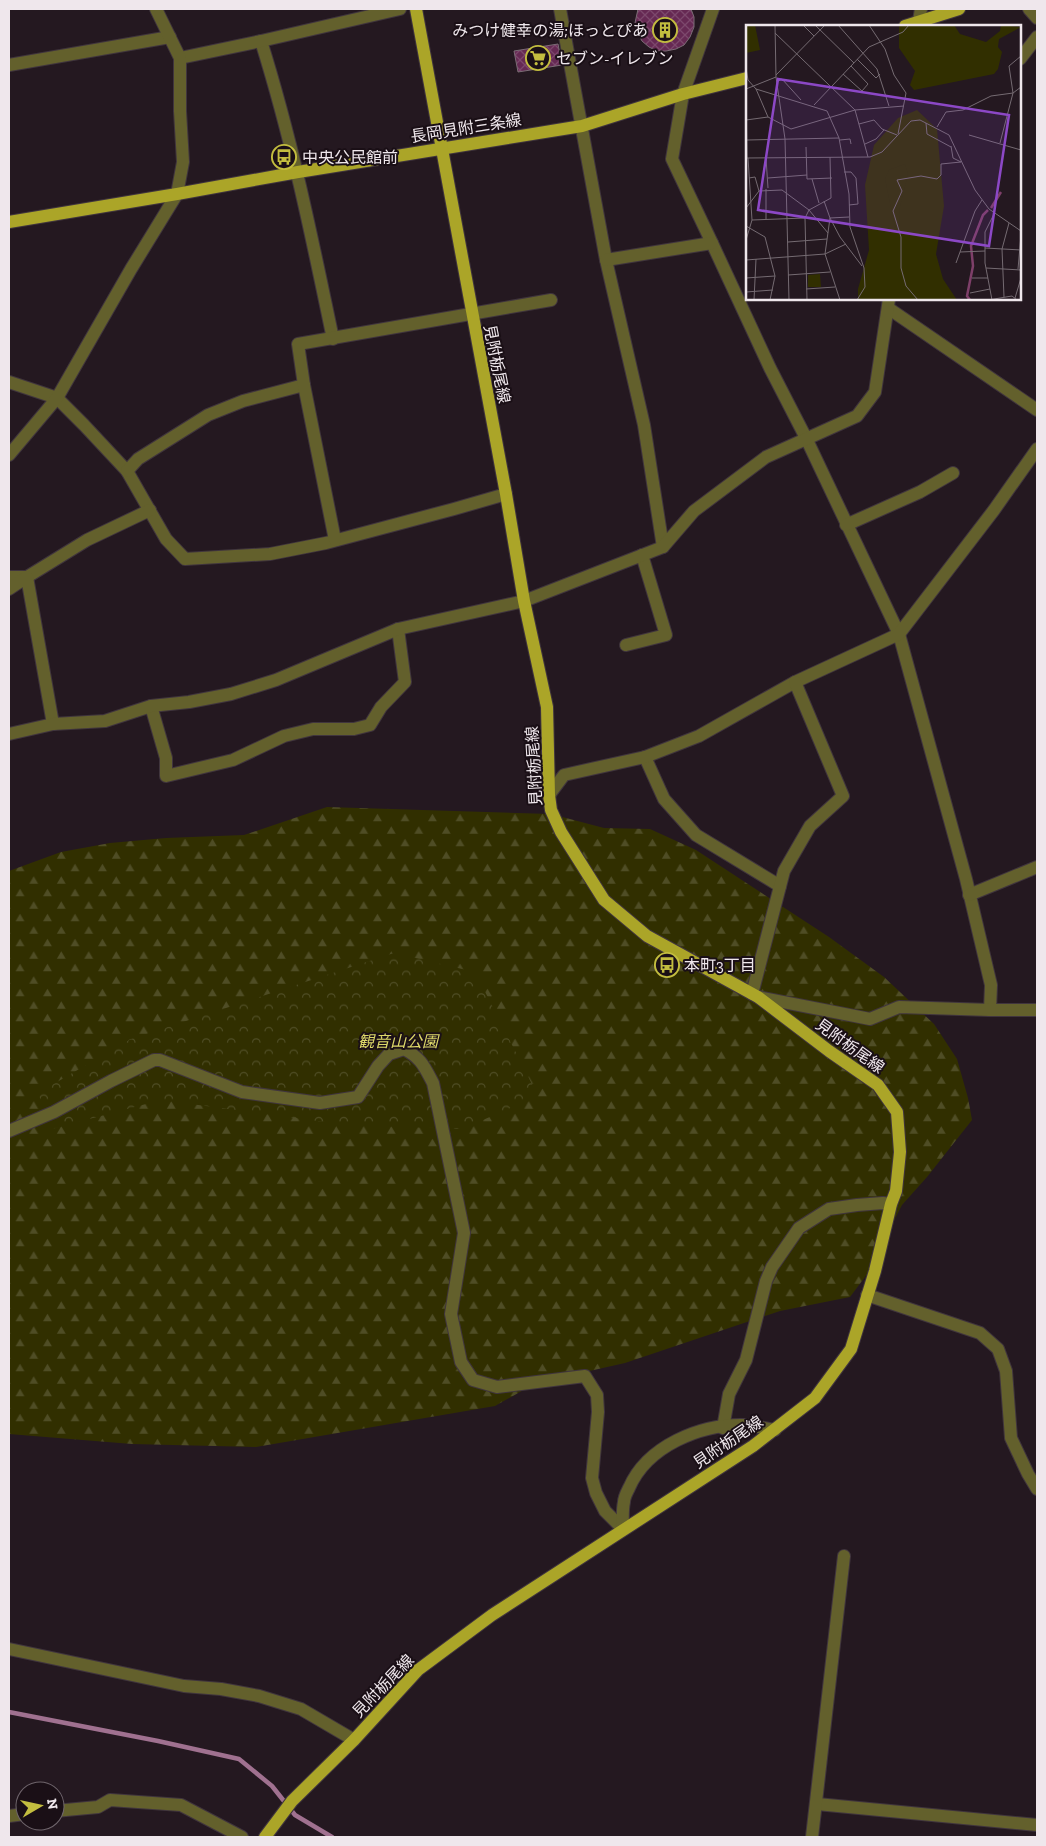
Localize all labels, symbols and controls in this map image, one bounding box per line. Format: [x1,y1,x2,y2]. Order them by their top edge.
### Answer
building icon: みつけ健幸の湯;ほっとぴあ [652,17,678,43]
place label: みつけ健幸の湯;ほっとぴあ [452,21,648,40]
inset map [746,25,1021,300]
supermarket icon: セブン-イレブン [525,45,551,71]
place label: セブン-イレブン [556,49,674,68]
street label: 長岡見附三条線 [409,110,523,146]
bus stop icon: 中央公民館前 [271,144,297,170]
place label: 中央公民館前 [302,148,398,167]
street label: 見附栃尾線 [480,323,514,405]
street label: 見附栃尾線 [522,726,546,806]
bus stop icon: 本町3丁目 [654,952,680,978]
place label: 本町3丁目 [684,956,756,975]
street label: 見附栃尾線 [812,1015,888,1077]
park label: 観音山公園 [358,1032,440,1051]
street label: 見附栃尾線 [690,1412,766,1472]
street label: 見附栃尾線 [348,1651,418,1721]
north arrow [15,1781,65,1831]
text: N [43,1797,62,1811]

